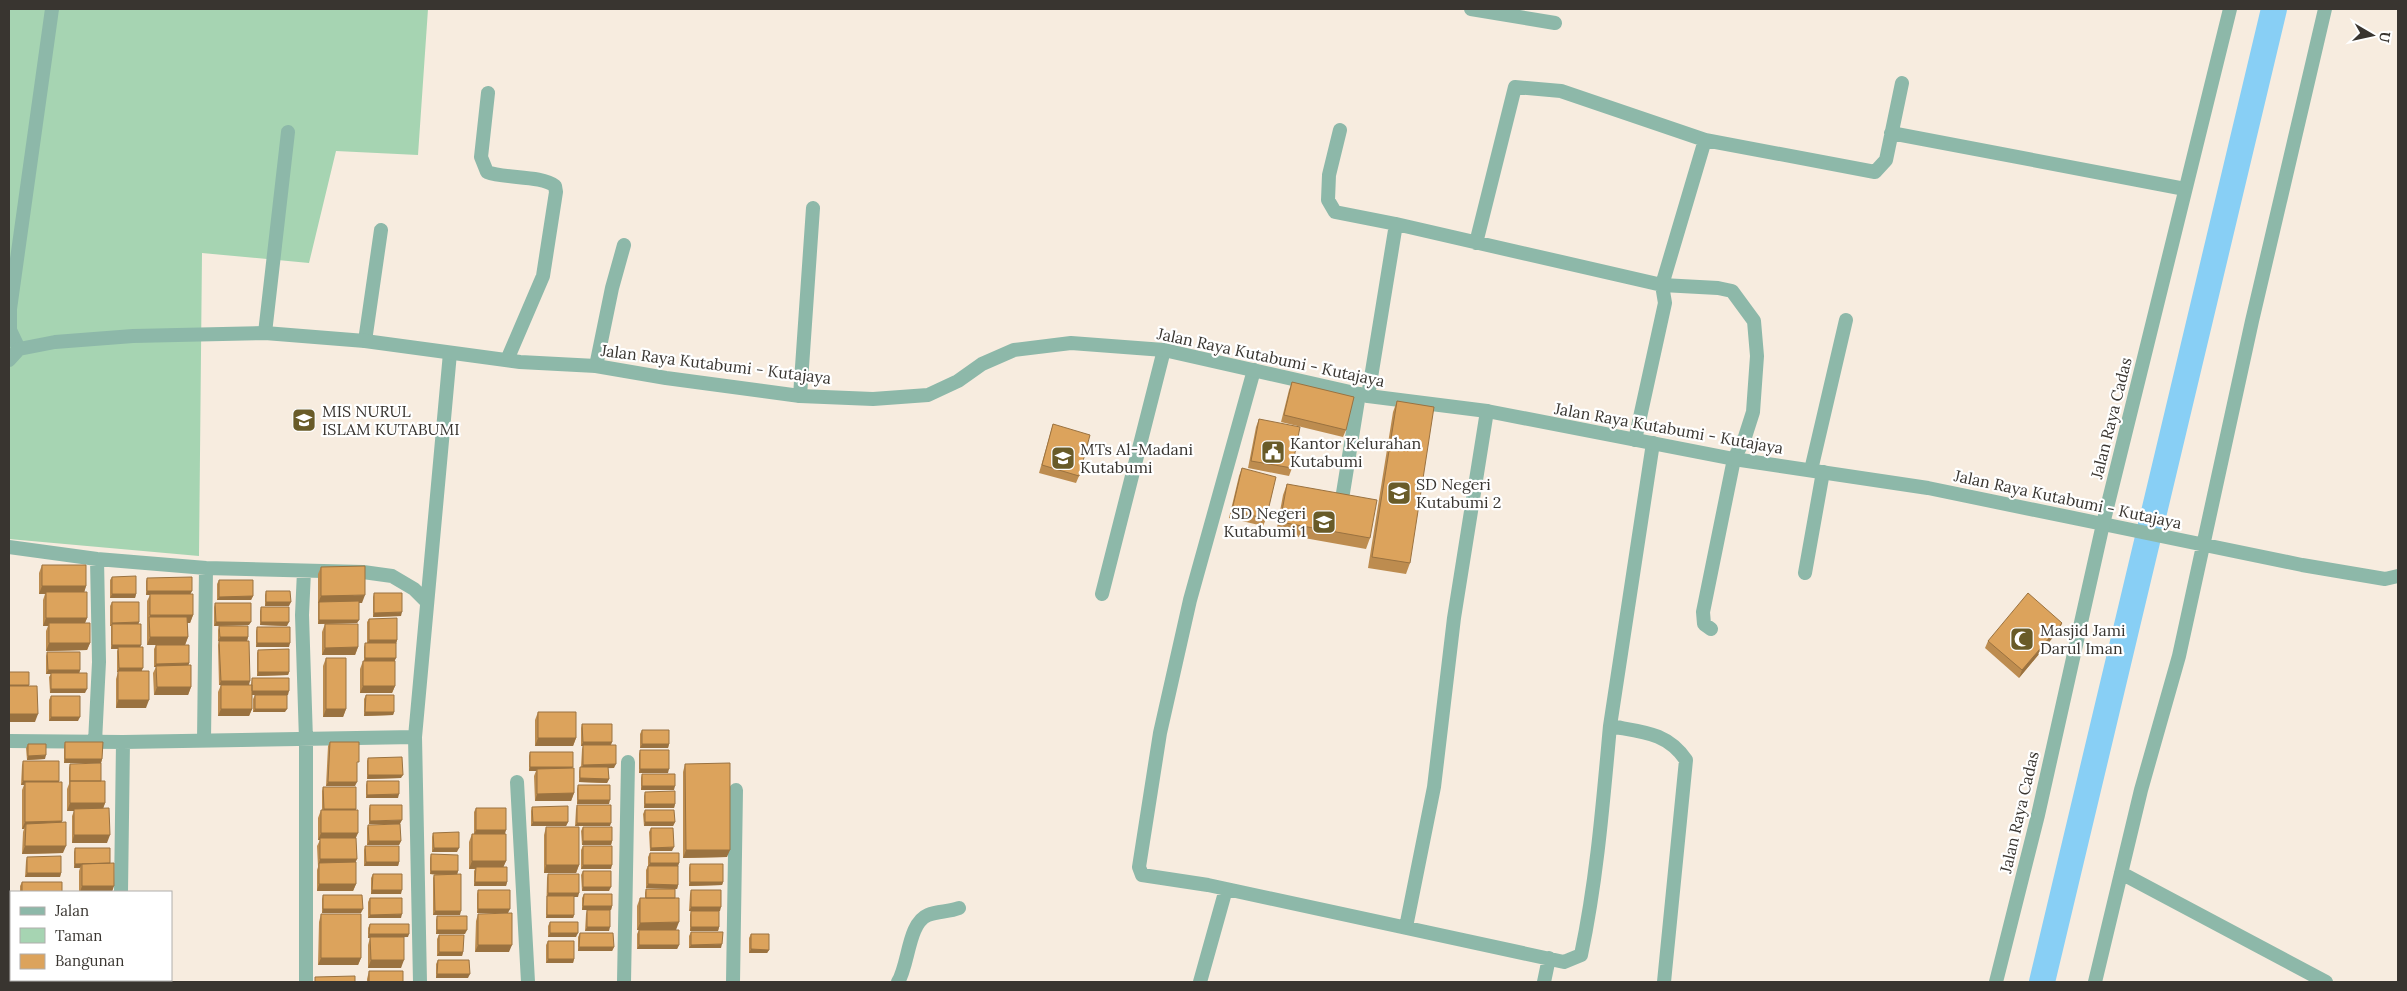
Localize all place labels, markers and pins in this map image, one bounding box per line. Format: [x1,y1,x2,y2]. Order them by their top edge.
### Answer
place label: MIS NURUL ISLAM KUTABUMI [322,401,460,439]
school or university icon: MIS NURUL ISLAM KUTABUMI [291,407,317,433]
place label: Kantor Kelurahan Kutabumi [1290,433,1422,471]
place label: MTs Al-Madani Kutabumi [1080,439,1193,477]
public building icon: Kantor Kelurahan Kutabumi [1260,439,1286,465]
school or university icon: MTs Al-Madani Kutabumi [1050,445,1076,471]
place label: SD Negeri Kutabumi 2 [1416,474,1501,512]
school or university icon: SD Negeri Kutabumi 2 [1386,480,1412,506]
place label: SD Negeri Kutabumi 1 [1224,503,1306,541]
school or university icon: SD Negeri Kutabumi 1 [1311,509,1337,535]
place label: Masjid Jami Darul Iman [2040,620,2126,658]
mosque icon: Masjid Jami Darul Iman [2009,626,2035,652]

